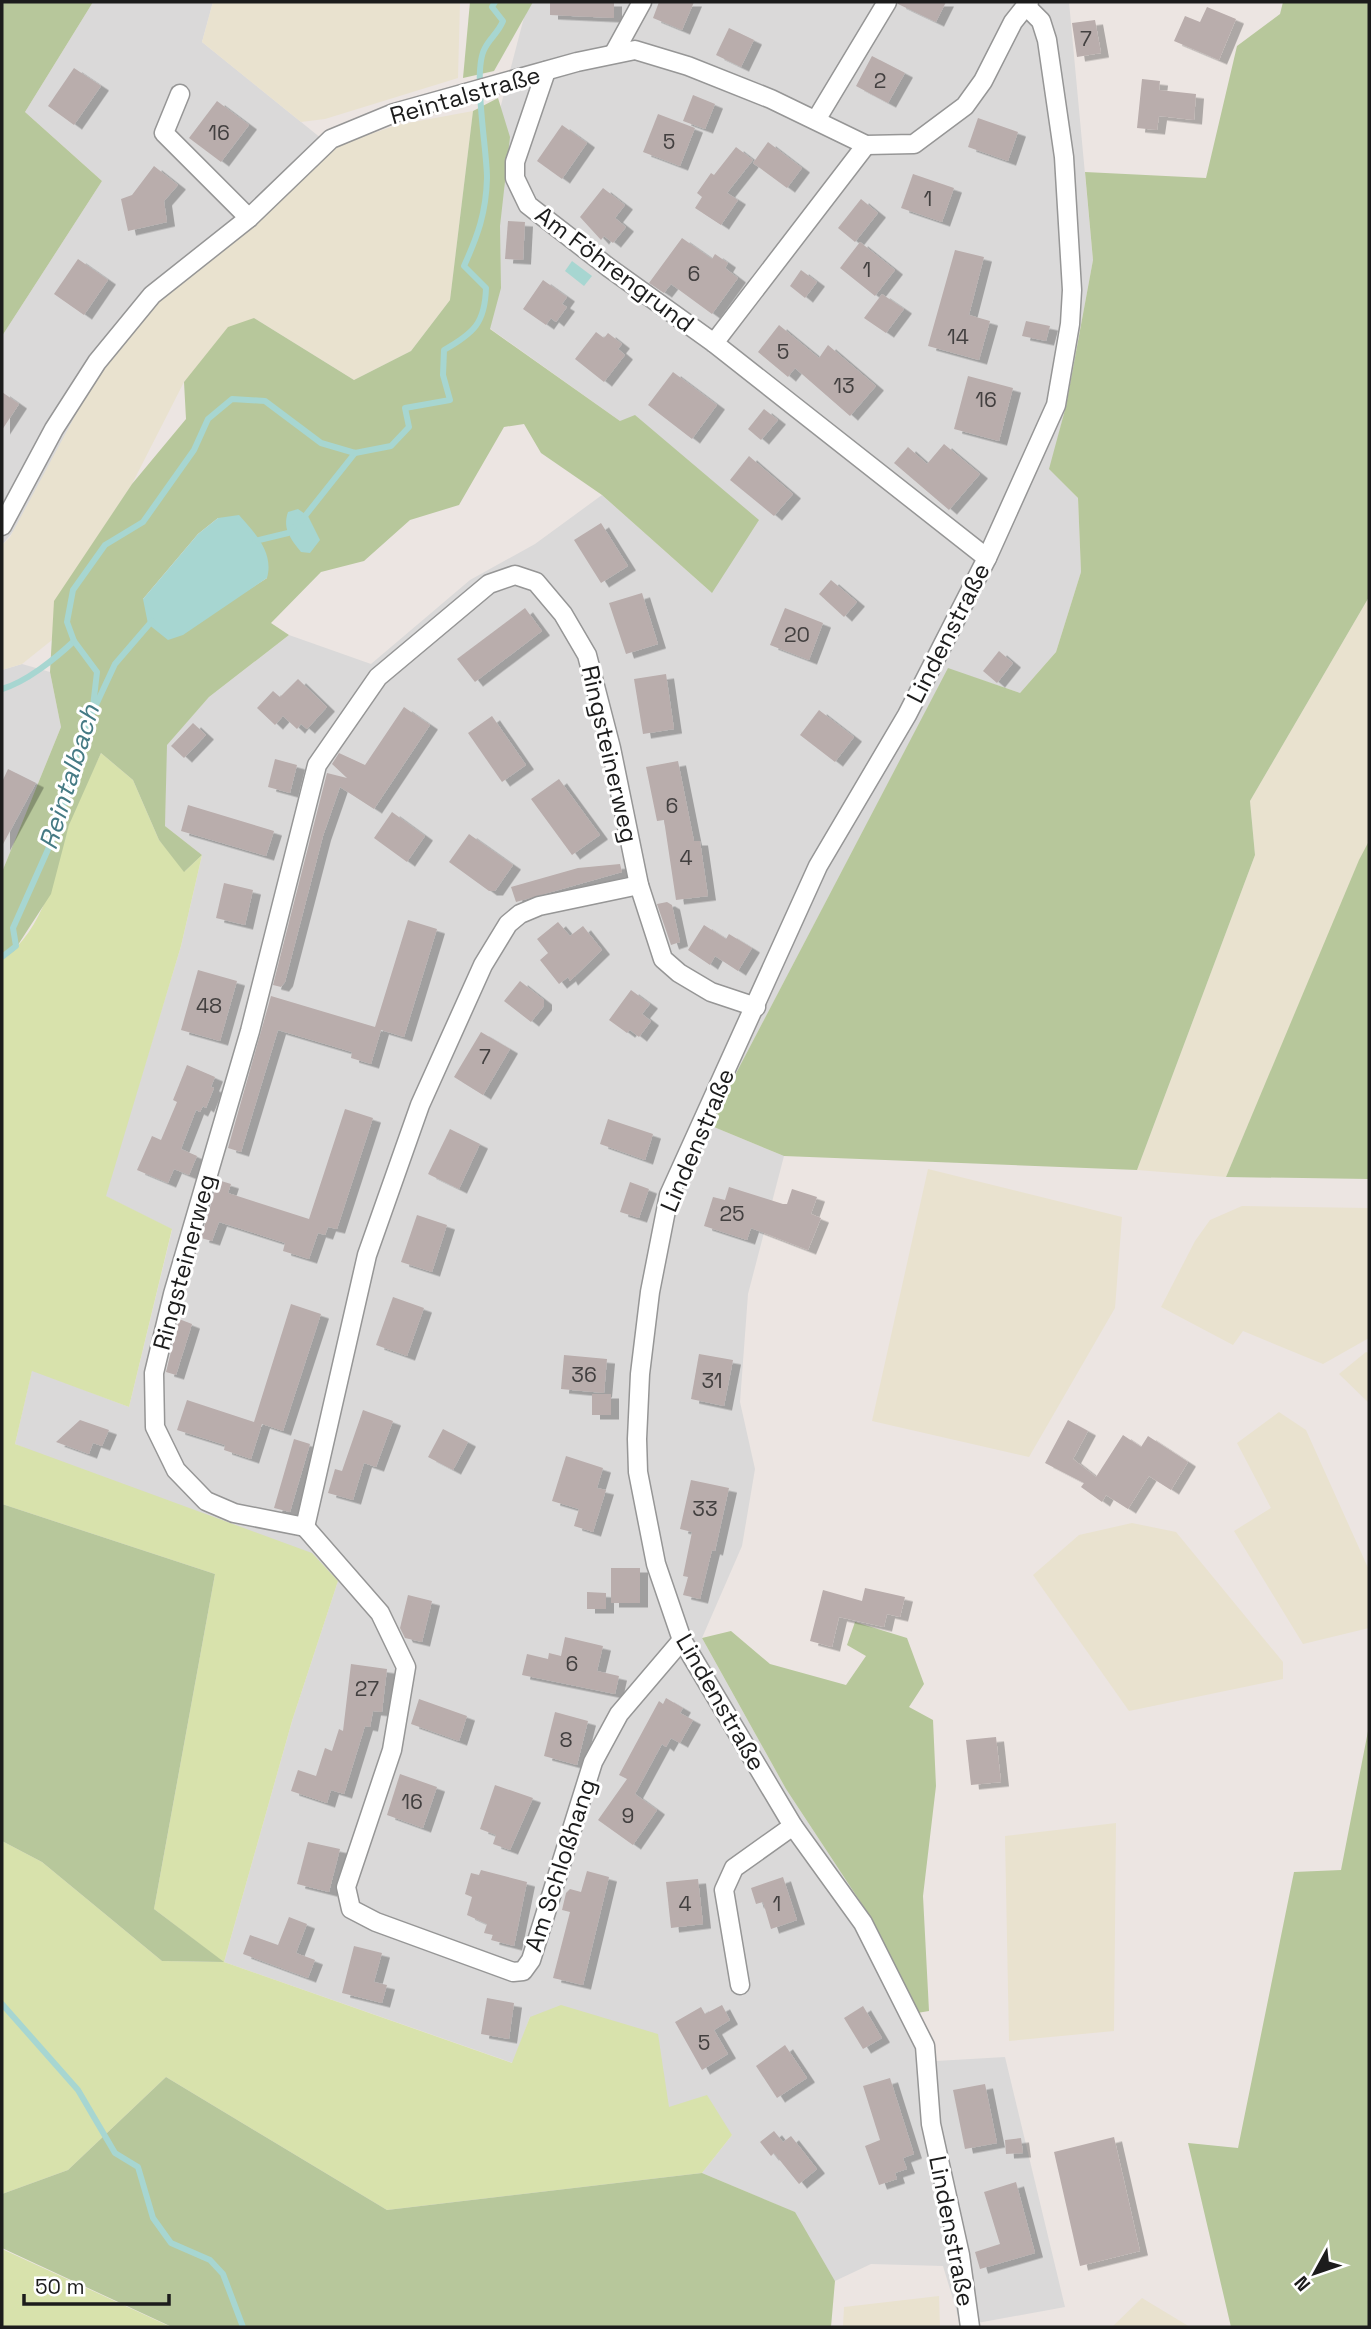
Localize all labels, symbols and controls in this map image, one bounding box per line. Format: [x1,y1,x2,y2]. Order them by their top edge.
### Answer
house number: 7 [1080,25,1092,52]
street label: Reintalstraße [386,59,544,131]
house number: 2 [874,67,886,94]
house number: 16 [208,119,230,146]
house number: 5 [663,128,675,155]
house number: 1 [924,185,932,212]
street label: Am Föhrengrund [529,199,701,339]
house number: 1 [863,256,871,283]
house number: 6 [688,260,700,287]
house number: 14 [947,323,969,350]
house number: 5 [777,338,789,365]
house number: 13 [833,372,855,399]
house number: 16 [975,386,997,413]
street label: Lindenstraße [899,558,997,708]
house number: 20 [784,621,810,648]
street label: Ringsteinerweg [575,662,645,846]
water label: Reintalbach [31,699,107,854]
house number: 6 [666,792,678,819]
house number: 4 [679,844,693,871]
house number: 48 [196,992,222,1019]
house number: 7 [479,1043,491,1070]
street label: Lindenstraße [653,1063,741,1217]
street label: Ringsteinerweg [146,1171,222,1353]
house number: 25 [719,1200,745,1227]
house number: 36 [571,1361,597,1388]
house number: 31 [701,1367,723,1394]
house number: 33 [692,1495,718,1522]
street label: Lindenstraße [669,1628,773,1776]
house number: 6 [566,1650,578,1677]
house number: 27 [355,1675,379,1702]
house number: 8 [559,1726,573,1753]
street label: Am Schloßhang [517,1775,603,1955]
house number: 16 [401,1788,423,1815]
house number: 9 [622,1802,634,1829]
house number: 4 [678,1890,692,1917]
house number: 1 [773,1890,781,1917]
house number: 5 [698,2029,710,2056]
street label: Lindenstraße [922,2153,982,2309]
north arrow [1280,2238,1350,2308]
scale bar [24,2262,170,2306]
text: N [1289,2271,1316,2297]
text: 50 m [35,2273,85,2300]

